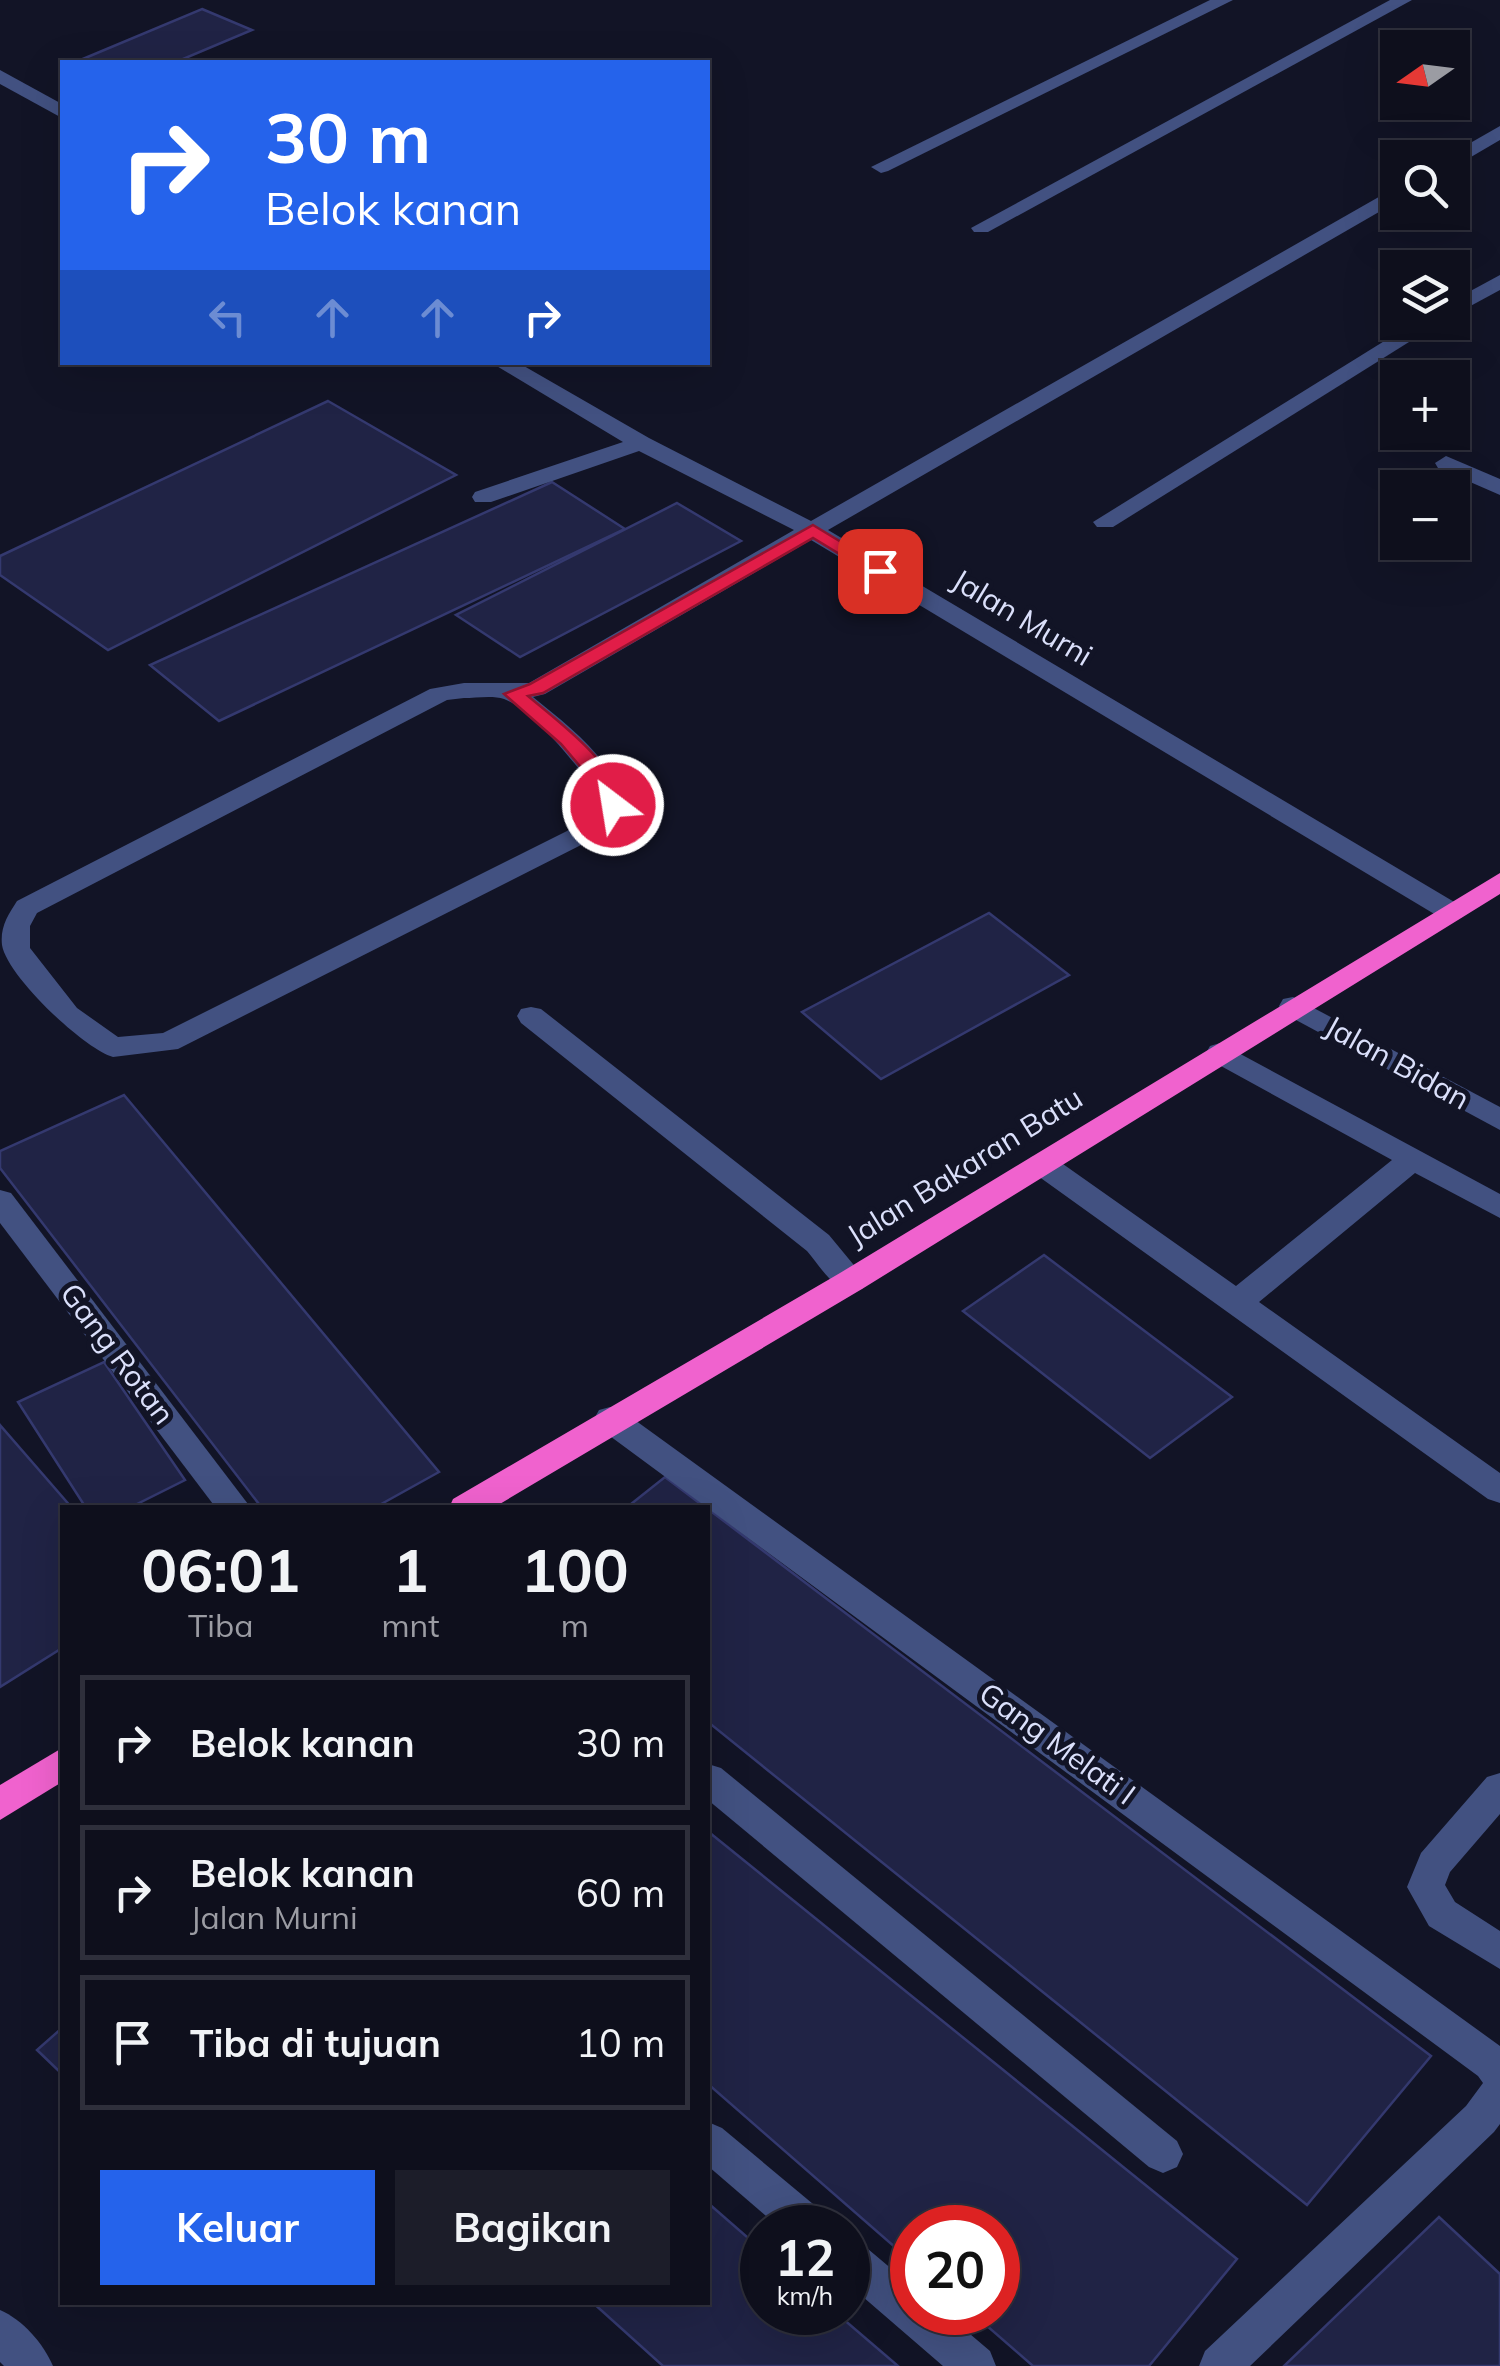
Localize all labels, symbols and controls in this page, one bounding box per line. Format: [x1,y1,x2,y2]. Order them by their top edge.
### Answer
north arrow [1380,30,1470,120]
map controls [1380,30,1470,560]
text: 30 m [265,93,431,181]
icon: right [100,100,230,230]
button: search [1380,140,1470,230]
text: Belok kanan [265,180,521,236]
button: layers [1380,250,1470,340]
icon: left [200,290,255,345]
icon: ahead [305,290,360,345]
icon: ahead [410,290,465,345]
icon: right [515,290,570,345]
button: + [1380,360,1470,450]
button: − [1380,470,1470,560]
pin [838,529,923,614]
icon: arrive [853,544,908,599]
street label: Jalan Murni [945,560,1100,674]
position arrow [561,753,665,857]
street label: Jalan Bidan [1319,1007,1476,1117]
street label: Jalan Bakaran Batu [840,1078,1089,1254]
street label: Gang Rotan [52,1275,183,1431]
text: 06:01 [141,1532,300,1607]
text: 1 [392,1532,428,1607]
text: 100 [521,1532,629,1607]
text: Tiba [188,1605,253,1645]
text: mnt [381,1605,439,1645]
text: m [561,1605,589,1645]
street label: Gang Melati I [972,1674,1143,1813]
icon: right [105,1715,160,1770]
text: Belok kanan [190,1719,415,1767]
text: 30 m [576,1719,665,1767]
text: Belok kanan [190,1849,415,1897]
icon: right [105,1865,160,1920]
text: 60 m [576,1869,665,1917]
text: Jalan Murni [190,1897,358,1937]
icon: arrive [105,2015,160,2070]
text: Tiba di tujuan [190,2019,441,2067]
text: 10 m [576,2019,665,2067]
button: Keluar [100,2170,375,2285]
button: Bagikan [395,2170,670,2285]
speed limit sign: 20 [890,2205,1020,2335]
text: 12 [775,2226,835,2289]
text: km/h [777,2280,833,2311]

